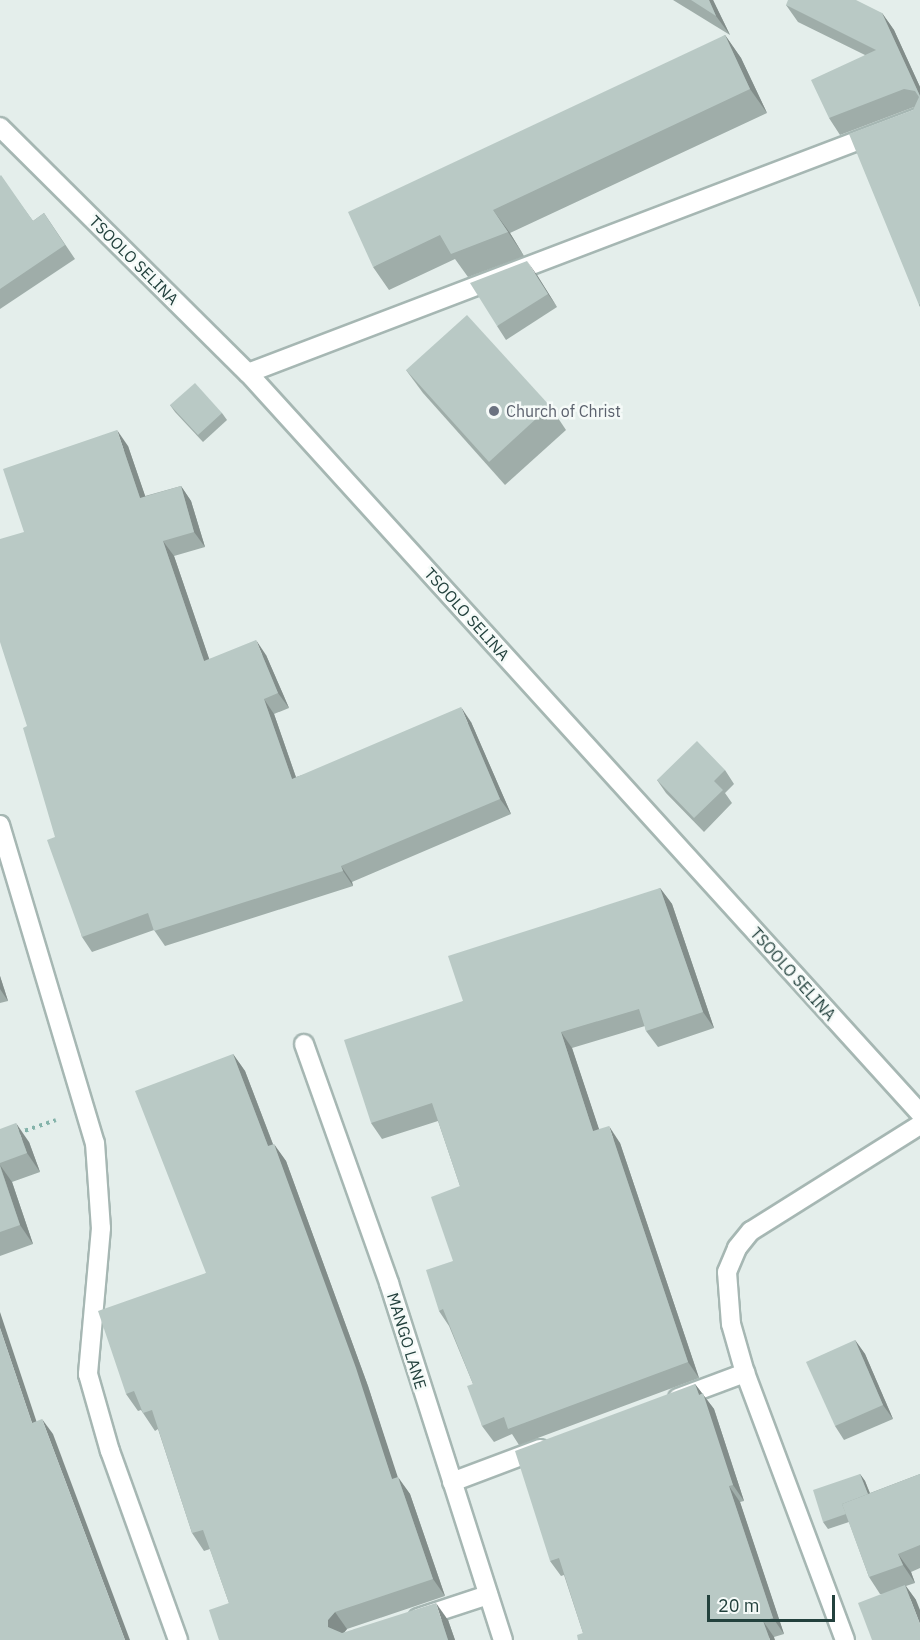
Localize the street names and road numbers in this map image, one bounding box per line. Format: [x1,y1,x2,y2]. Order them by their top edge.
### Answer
street label: TSOOLO SELINA [85,211,183,309]
street label: TSOOLO SELINA [420,564,514,664]
street label: TSOOLO SELINA [746,924,840,1024]
street label: MANGO LANE [383,1290,431,1392]

